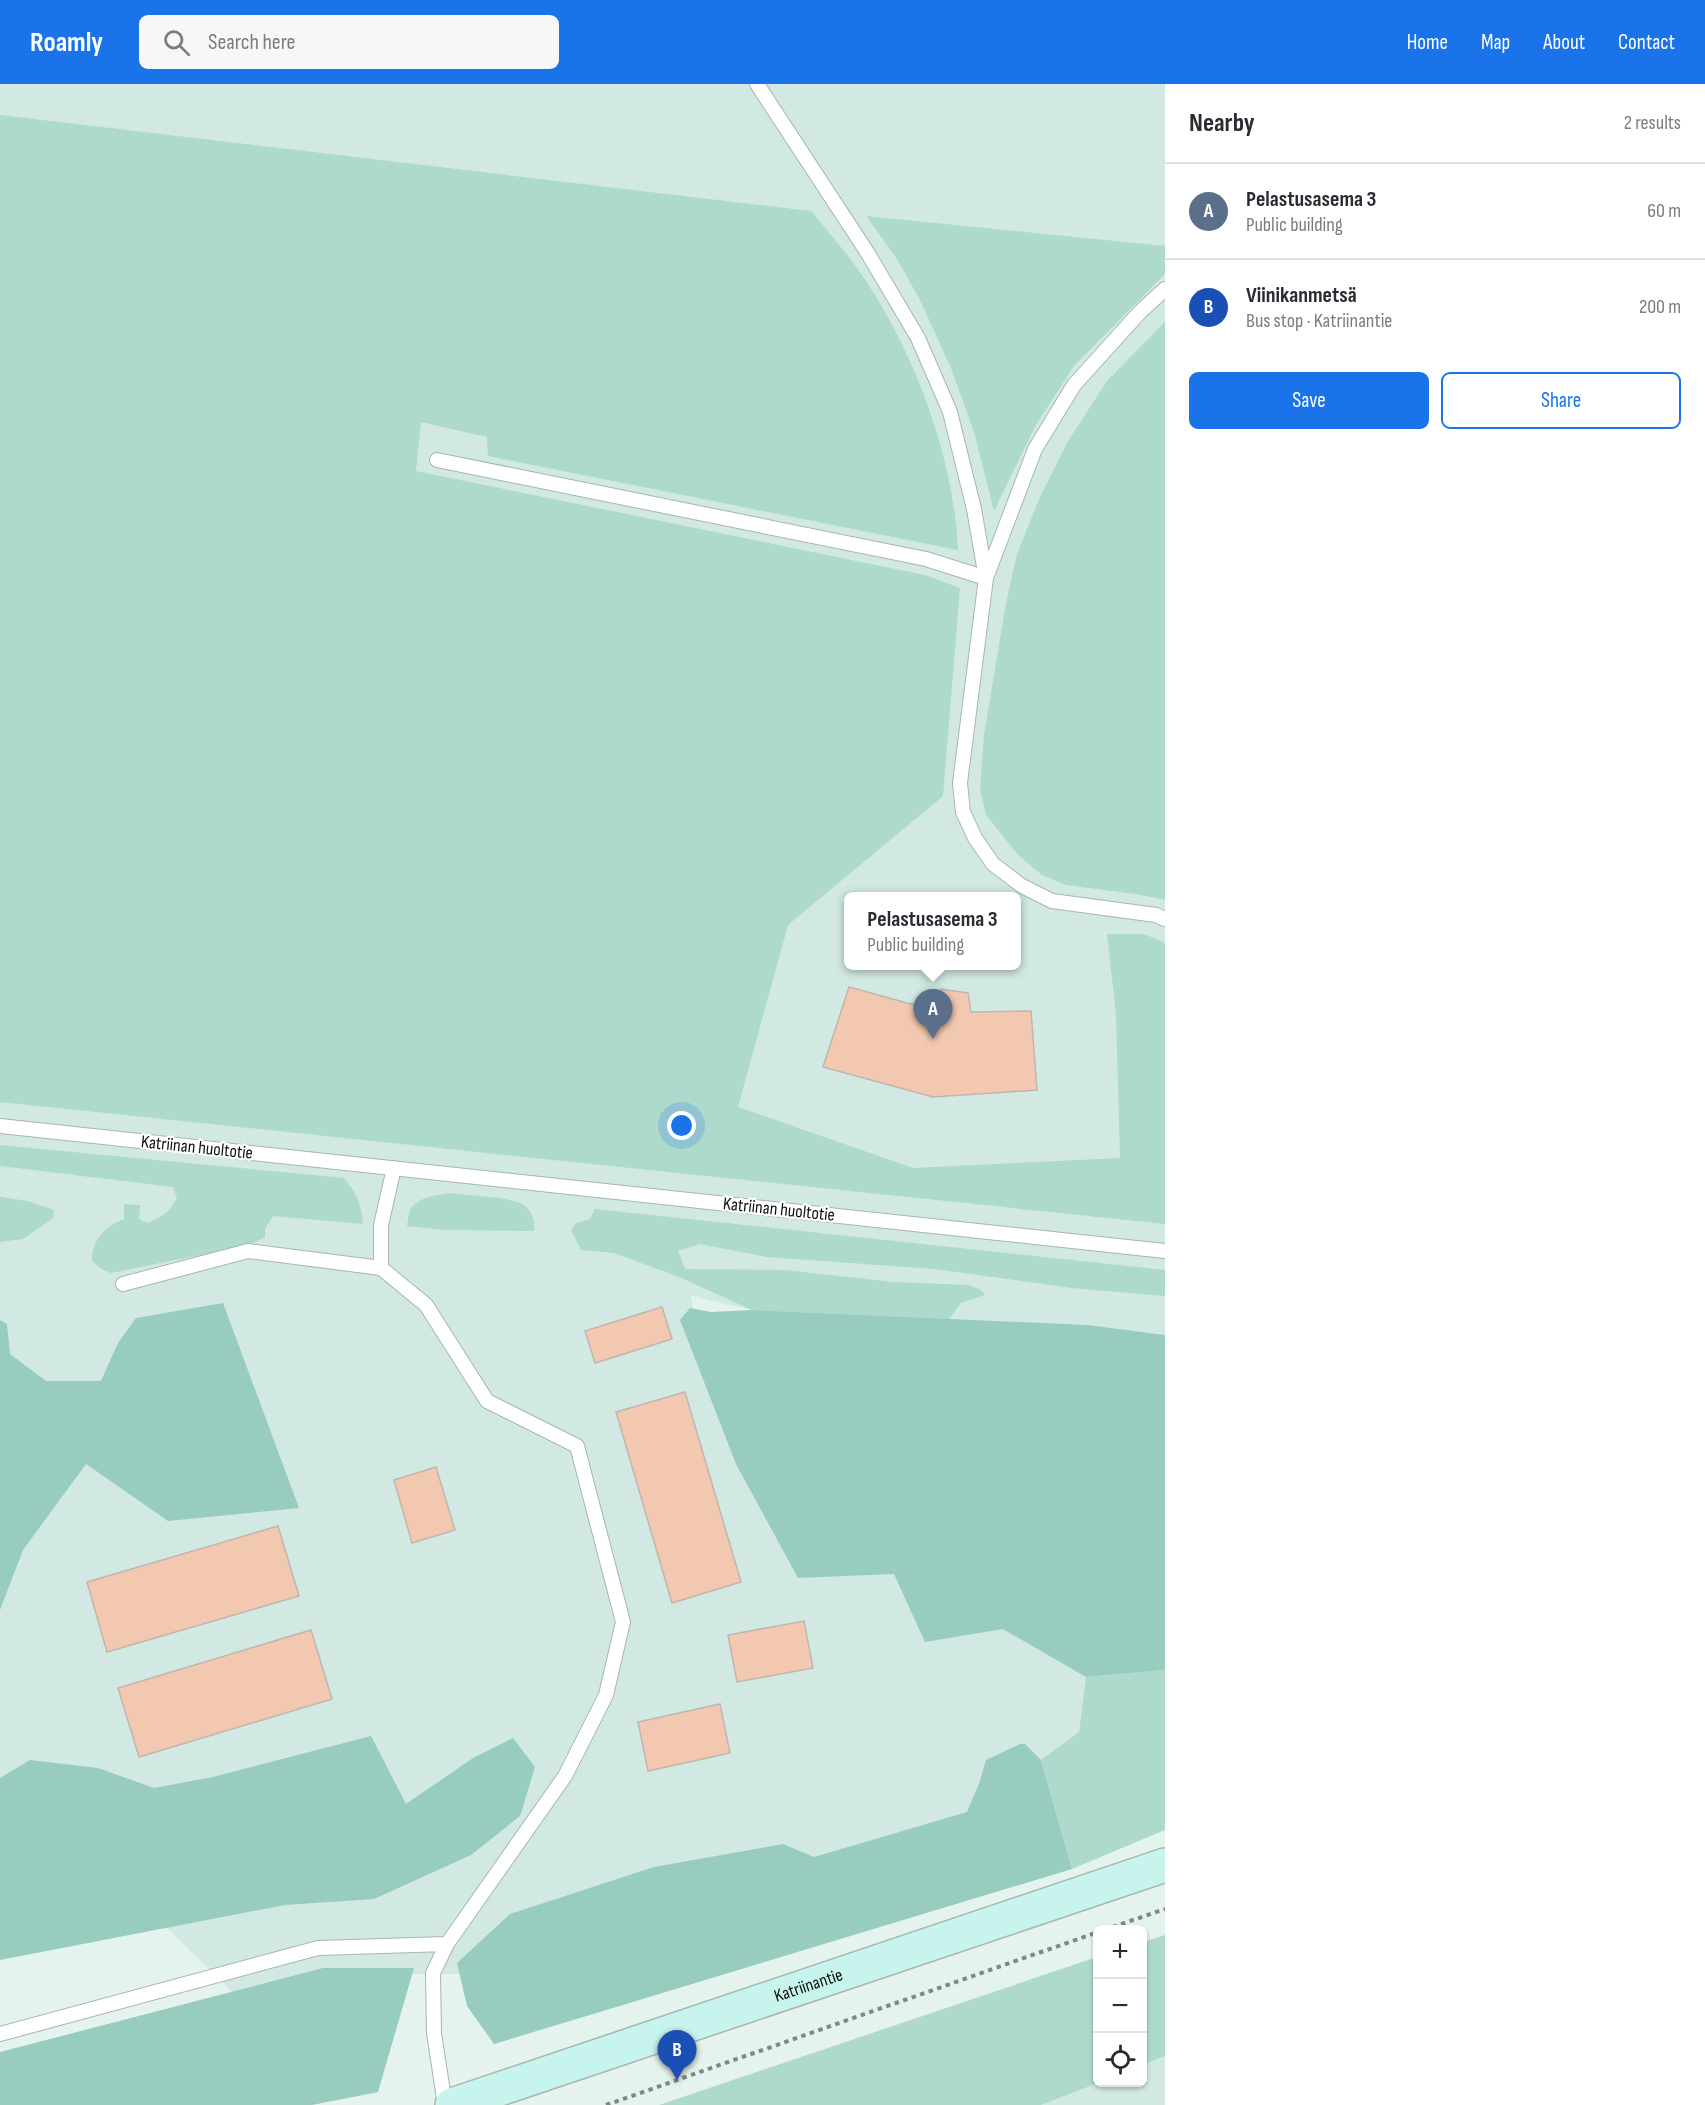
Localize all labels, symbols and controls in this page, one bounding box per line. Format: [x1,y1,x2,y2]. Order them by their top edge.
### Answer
search box [139,15,559,69]
text: Roamly [30,26,103,59]
icon: search [160,26,193,59]
text: Search here [208,29,295,56]
text: Home [1407,30,1448,55]
text: Map [1481,30,1510,55]
text: About [1543,30,1585,55]
text: Contact [1618,30,1675,55]
text: Nearby [1189,108,1255,139]
text: 2 results [1624,111,1681,135]
text: Pelastusasema 3 [1246,186,1376,213]
text: A [1204,199,1213,223]
text: 60 m [1647,199,1681,223]
text: Public building [1246,213,1343,237]
text: Viinikanmetsä [1246,282,1357,309]
text: B [1204,295,1213,319]
text: 200 m [1639,295,1681,319]
text: Bus stop · Katriinantie [1246,309,1392,333]
button: Save [1189,372,1429,429]
button: Share [1441,372,1681,429]
popup [844,892,1021,970]
text: Pelastusasema 3 [867,906,998,933]
text: Public building [867,933,964,957]
pin: A [914,990,952,1039]
your location [667,1111,696,1140]
street label: Katriinan huoltotie [140,1131,254,1164]
street label: Katriinan huoltotie [722,1193,836,1226]
map controls [1093,1925,1147,2087]
button: + [1093,1925,1147,1979]
street label: Katriinantie [772,1964,846,2007]
button: − [1093,1979,1147,2033]
pin: B [658,2030,696,2080]
button: locate [1093,2033,1147,2087]

